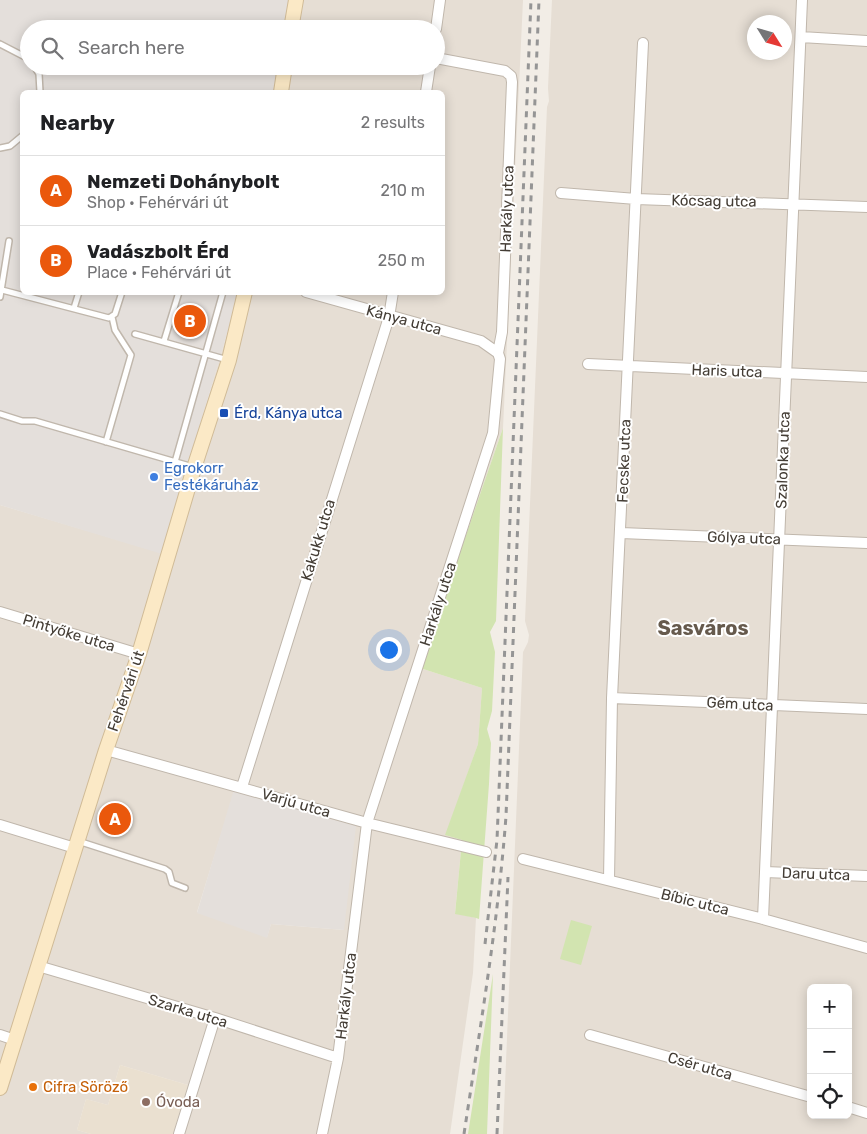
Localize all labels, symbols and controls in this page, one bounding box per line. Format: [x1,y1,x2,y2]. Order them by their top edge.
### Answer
north arrow [747,15,792,60]
search box [20,20,445,75]
icon: search [38,34,66,62]
text: Search here [78,36,185,59]
text: Nearby [40,110,115,135]
text: 2 results [361,113,425,132]
street label: Harkály utca [496,165,518,253]
text: Nemzeti Dohánybolt [87,170,279,193]
text: A [50,181,62,200]
text: 210 m [380,181,425,200]
street label: Kócsag utca [671,191,757,211]
text: Shop · Fehérvári út [87,193,229,212]
text: Vadászbolt Érd [87,240,229,263]
text: B [50,251,62,270]
text: 250 m [378,251,425,270]
text: Place · Fehérvári út [87,263,231,282]
street label: Kánya utca [364,301,444,339]
pin: B [174,302,206,340]
street label: Haris utca [691,361,763,381]
place label: Érd, Kánya utca [234,404,342,422]
marker: Érd, Kánya utca [218,407,230,419]
street label: Szalonka utca [772,411,794,509]
street label: Fecske utca [614,419,634,503]
place label: Egrokorr Festékáruház [164,459,259,494]
marker: Egrokorr Festékáruház [148,471,160,483]
street label: Kakukk utca [297,497,339,583]
street label: Gólya utca [707,528,781,548]
street label: Harkály utca [416,560,460,648]
street label: Pintyőke utca [21,610,117,656]
district label: Sasváros [657,616,749,640]
your location [376,637,402,663]
street label: Fehérvári út [104,648,148,734]
street label: Gém utca [706,693,774,715]
street label: Varjú utca [259,785,333,821]
pin: A [99,800,131,838]
street label: Daru utca [781,864,851,884]
street label: Bíbic utca [659,885,731,919]
street label: Harkály utca [332,952,360,1040]
map controls [807,984,852,1119]
button: + [807,984,852,1029]
street label: Szarka utca [146,990,230,1032]
button: − [807,1029,852,1074]
street label: Csér utca [666,1048,734,1084]
button: locate [807,1074,852,1119]
place label: Cifra Söröző [43,1078,128,1096]
marker: Cifra Söröző [27,1081,39,1093]
place label: Óvoda [156,1093,200,1111]
marker: Óvoda [140,1096,152,1108]

